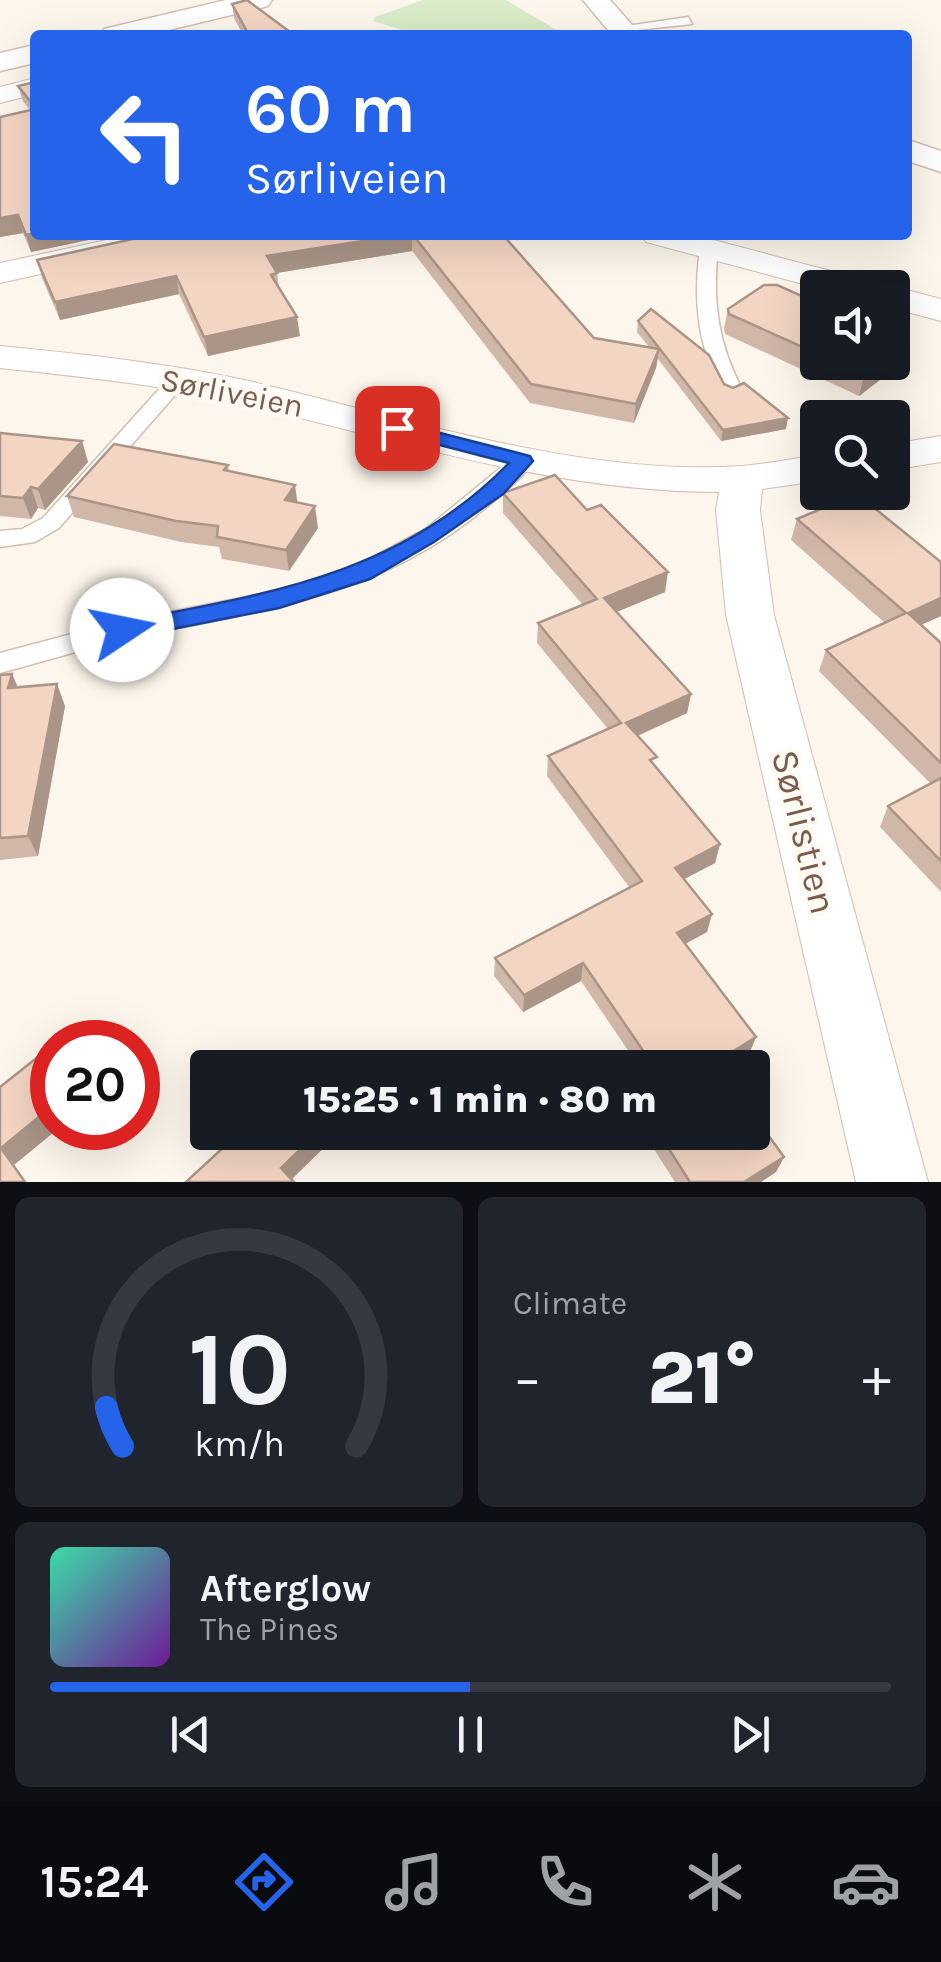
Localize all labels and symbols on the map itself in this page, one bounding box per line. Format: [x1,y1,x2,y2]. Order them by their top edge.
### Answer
street label: Sørliveien [157,361,307,425]
pin [355,386,440,471]
position arrow [70,578,174,682]
street label: Sørlistien [762,745,846,919]
speed limit sign: 20 [30,1020,160,1150]

